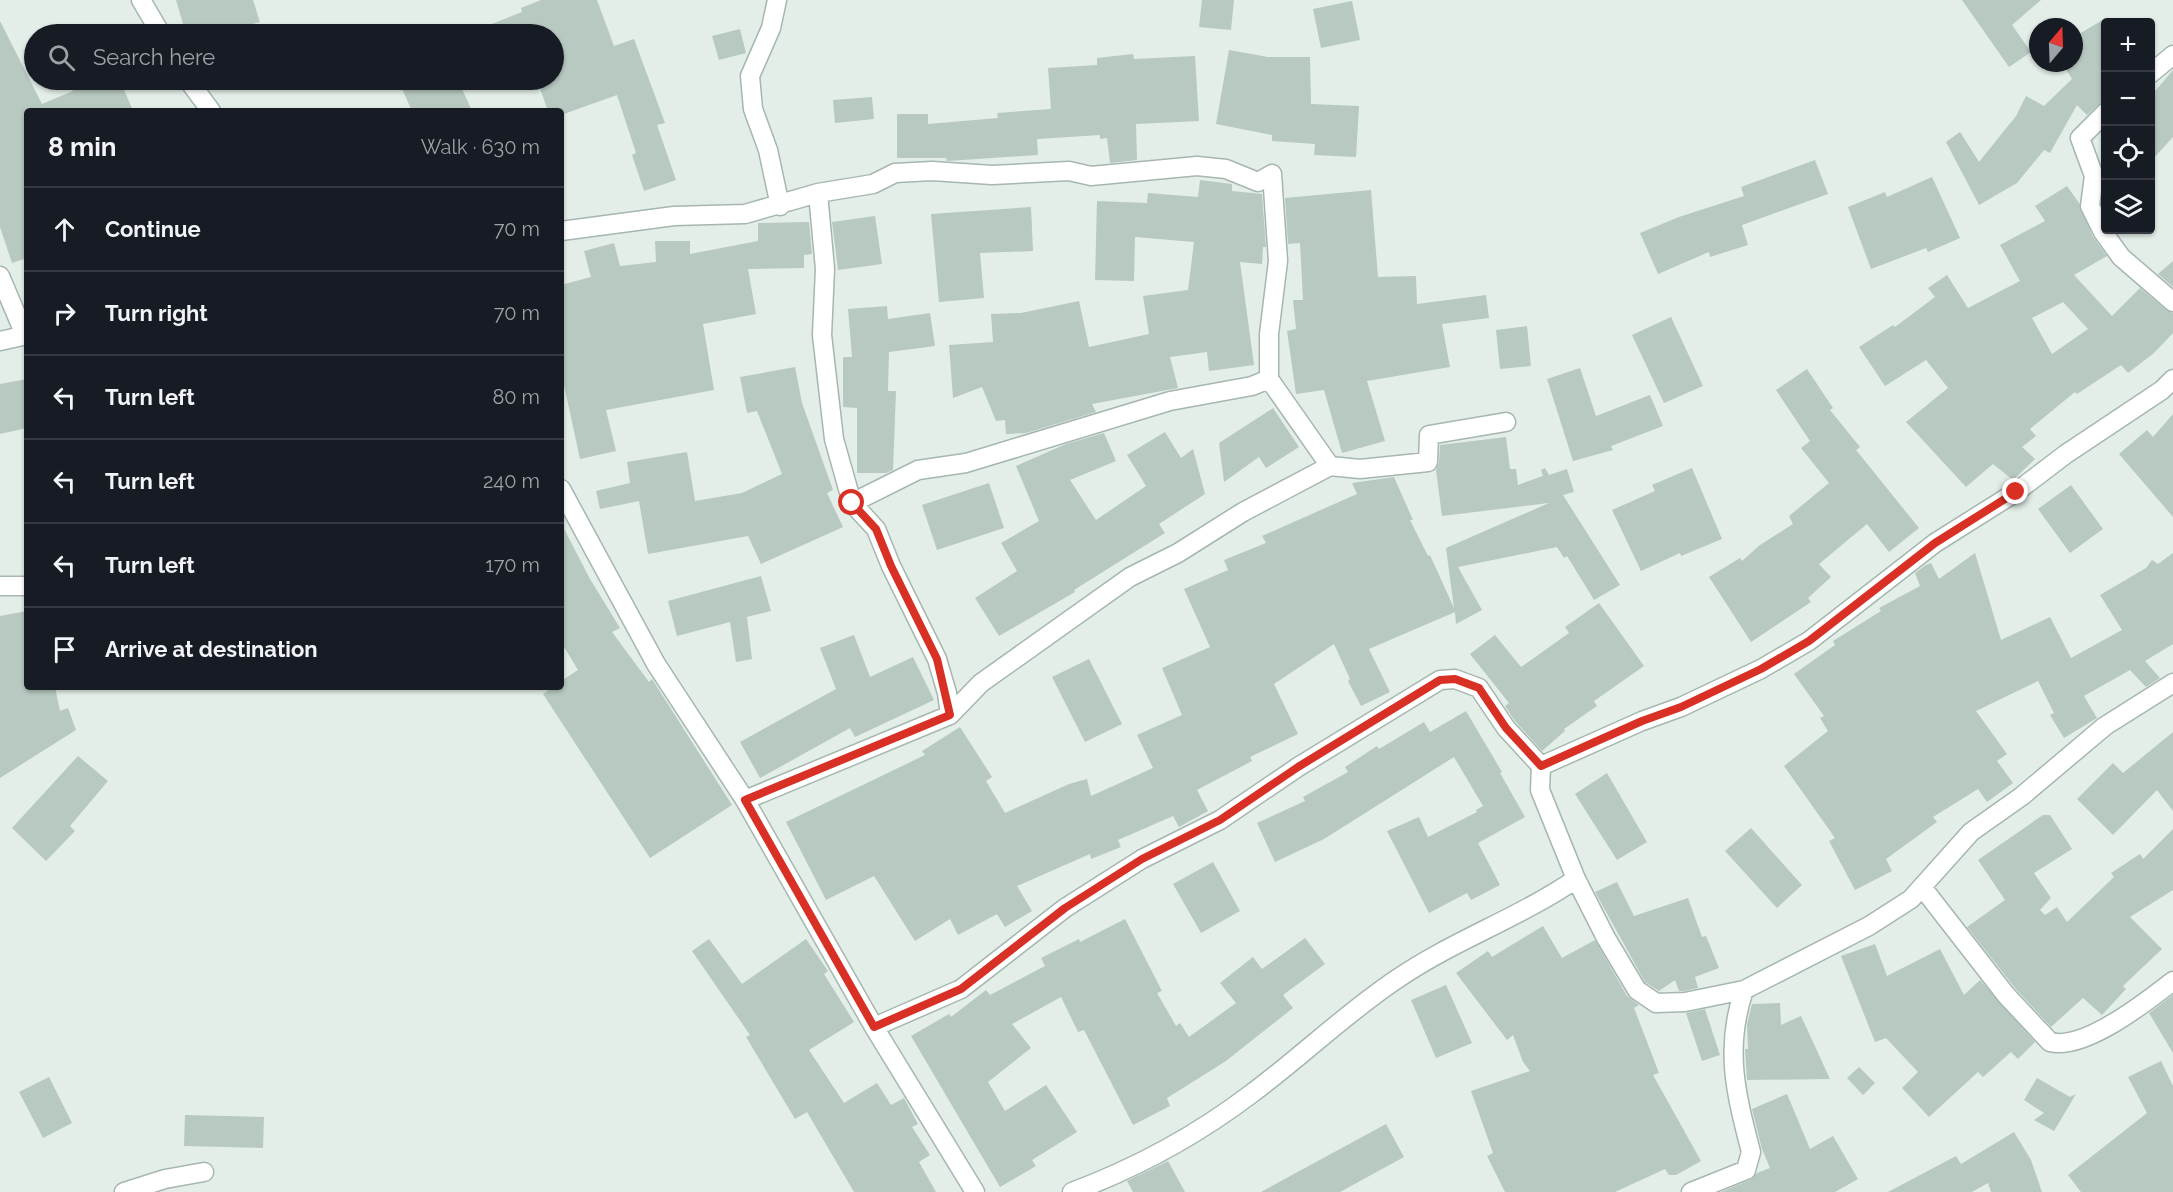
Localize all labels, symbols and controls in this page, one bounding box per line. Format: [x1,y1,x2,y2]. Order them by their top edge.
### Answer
north arrow [2029,18,2083,72]
map controls [2101,18,2155,234]
button: + [2101,18,2155,72]
search box [24,24,564,90]
icon: search [45,41,78,74]
text: Search here [93,44,215,70]
button: − [2101,72,2155,126]
button: locate [2101,126,2155,180]
text: 8 min [48,132,116,162]
text: Walk · 630 m [421,135,540,159]
button: layers [2101,180,2155,234]
icon: ahead [48,213,81,246]
text: Continue [105,216,201,242]
text: 70 m [494,217,540,241]
icon: right [48,297,81,330]
text: Turn right [105,300,208,326]
text: 70 m [494,301,540,325]
icon: left [48,381,81,414]
text: Turn left [105,384,195,410]
text: 80 m [492,385,540,409]
icon: left [48,465,81,498]
text: Turn left [105,468,195,494]
text: 240 m [483,469,540,493]
route end [2002,478,2028,504]
route start [838,489,864,515]
icon: left [48,549,81,582]
text: Turn left [105,552,195,578]
text: 170 m [485,553,540,577]
icon: arrive [48,633,81,666]
text: Arrive at destination [105,636,318,662]

